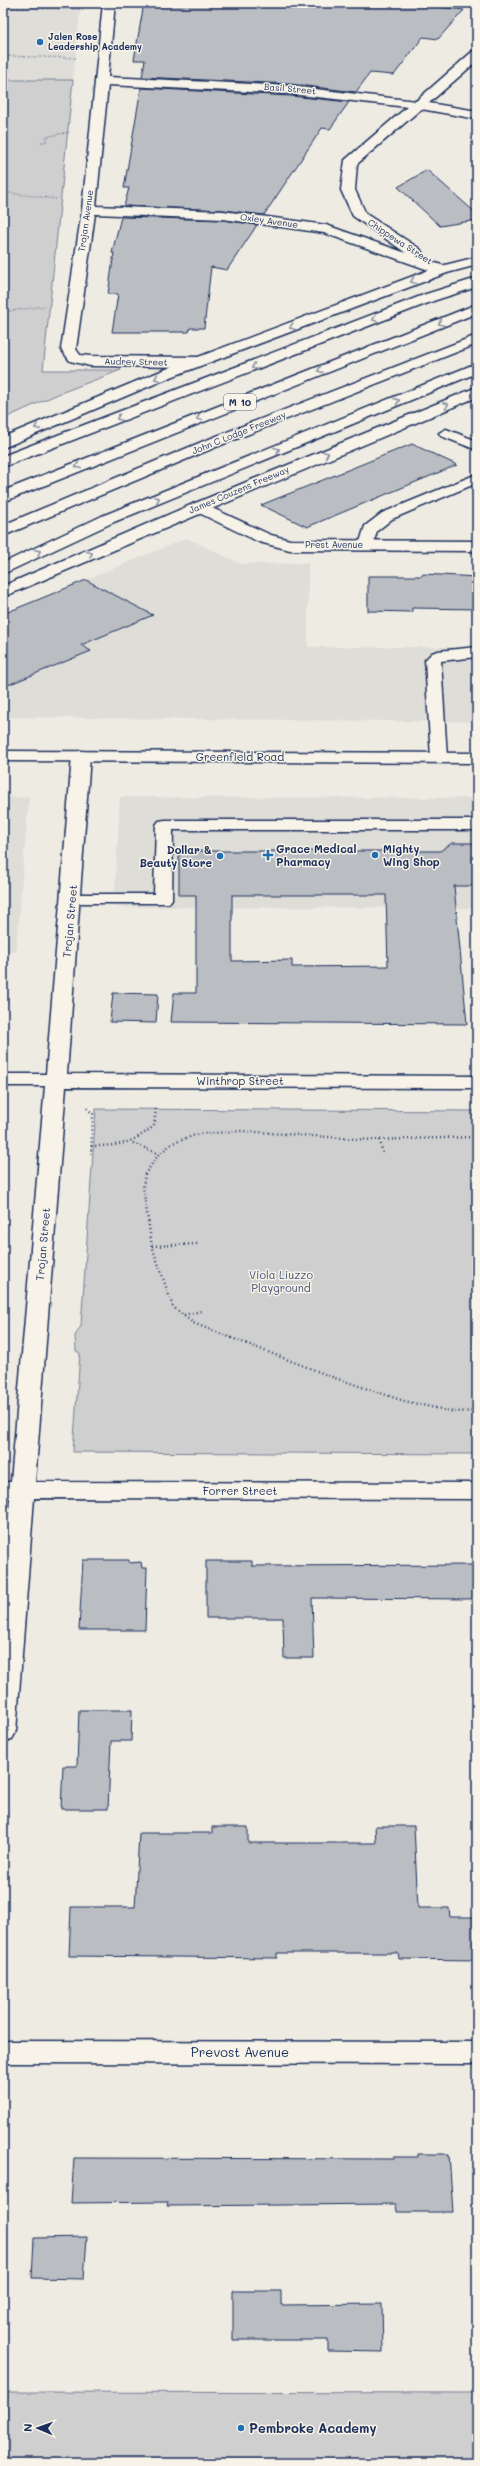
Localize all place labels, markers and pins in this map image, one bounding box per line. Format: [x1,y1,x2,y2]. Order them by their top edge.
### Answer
place label: Jalen Rose Leadership Academy [48,31,142,53]
marker: Jalen Rose Leadership Academy [35,37,45,47]
place label: Grace Medical Pharmacy [276,841,357,869]
place label: Mighty Wing Shop [383,841,440,869]
place label: Dollar & Beauty Store [139,842,212,870]
marker: Grace Medical Pharmacy [263,850,273,860]
marker: Mighty Wing Shop [370,850,380,860]
marker: Dollar & Beauty Store [215,851,225,861]
place label: Pembroke Academy [249,2419,376,2437]
marker: Pembroke Academy [236,2423,246,2433]

